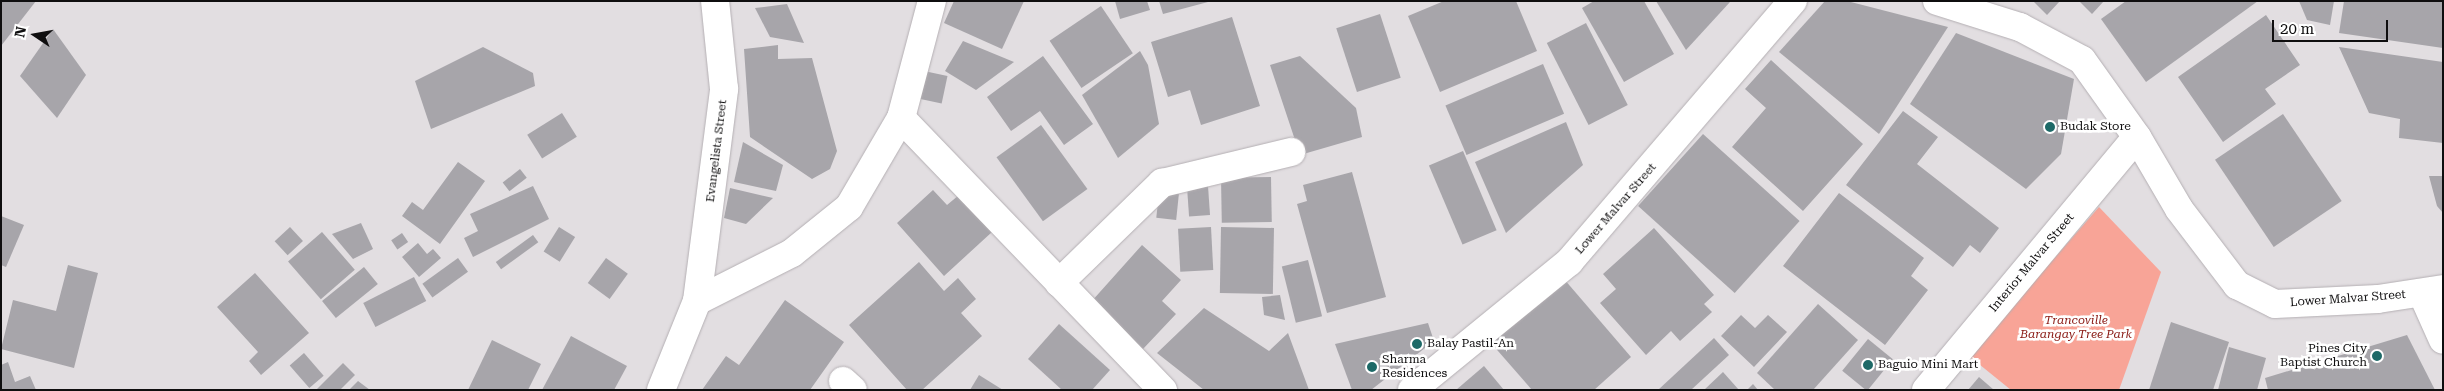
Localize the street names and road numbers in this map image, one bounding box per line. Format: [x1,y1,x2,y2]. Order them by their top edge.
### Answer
street label: Evangelista Street [704,99,730,203]
street label: Lower Malvar Street [1573,161,1659,257]
street label: Interior Malvar Street [1987,211,2077,315]
street label: Lower Malvar Street [2290,288,2406,310]

